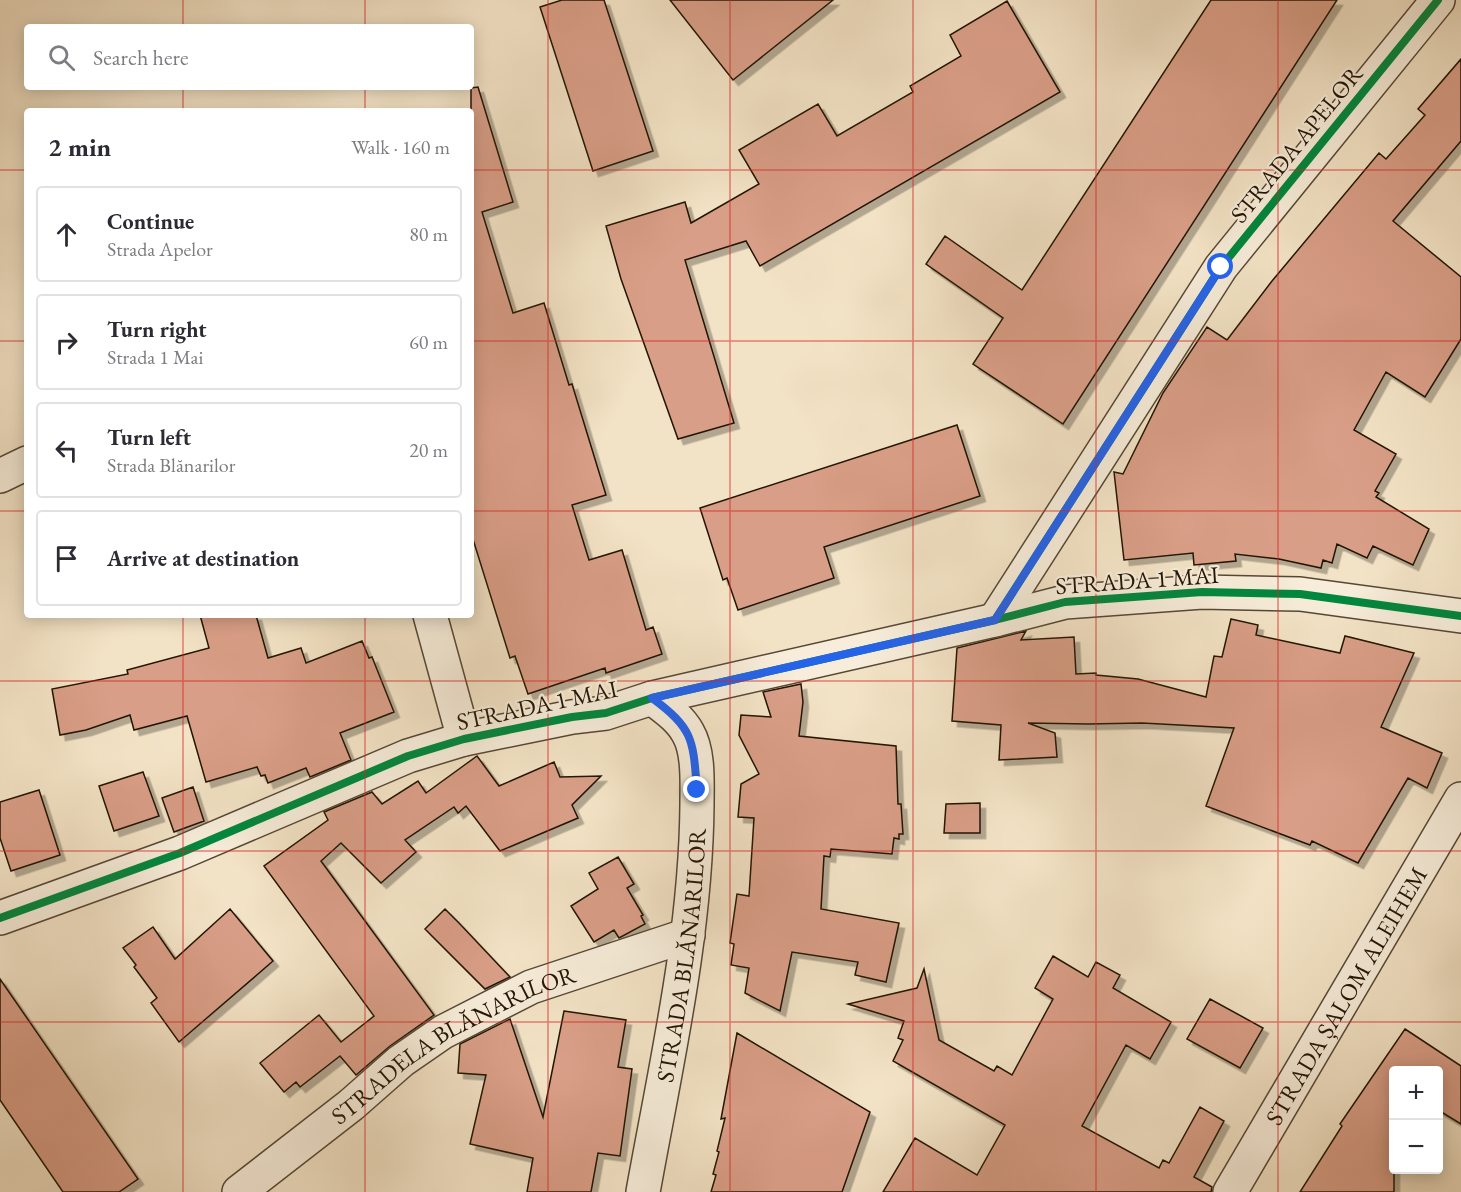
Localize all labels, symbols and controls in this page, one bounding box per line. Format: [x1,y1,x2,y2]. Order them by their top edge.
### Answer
search box [24,24,474,90]
icon: search [45,41,78,74]
text: Search here [93,43,188,72]
street label: STRADA APELOR [1223,58,1369,229]
text: 2 min [48,130,111,164]
text: Walk · 160 m [351,134,450,160]
text: Continue [107,207,194,236]
icon: ahead [50,218,83,251]
text: 80 m [409,221,448,247]
text: Strada Apelor [107,236,213,262]
route start [1207,253,1233,279]
text: Turn right [107,315,206,344]
icon: right [50,326,83,359]
text: 60 m [409,329,448,355]
text: Strada 1 Mai [107,344,203,370]
text: Turn left [107,423,191,452]
icon: left [50,434,83,467]
text: 20 m [409,437,448,463]
text: Strada Blănarilor [107,452,235,478]
icon: arrive [50,542,83,575]
text: Arrive at destination [107,544,299,573]
street label: STRADA 1 MAI [1054,559,1220,601]
street label: STRADA 1 MAI [454,673,620,737]
route end [683,776,709,802]
street label: STRADA BLĂNARILOR [648,827,712,1085]
street label: STRADA ȘALOM ALEIHEM [1258,861,1433,1130]
street label: STRADELA BLĂNARILOR [324,958,580,1131]
map controls [1389,1066,1443,1174]
button: + [1389,1066,1443,1120]
button: − [1389,1120,1443,1174]

